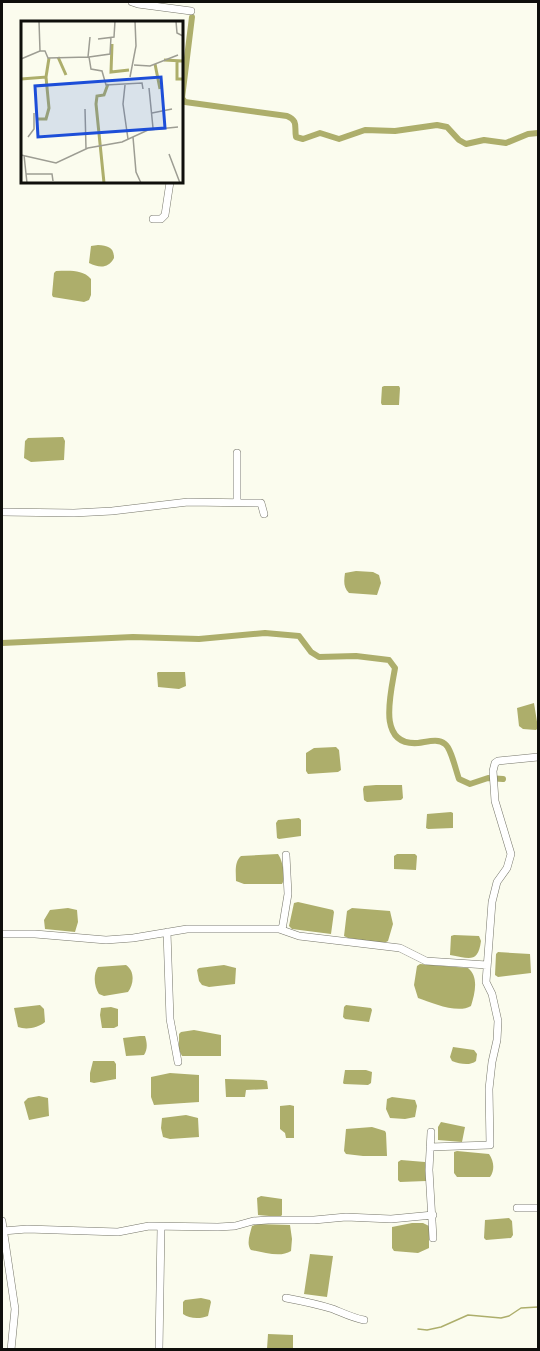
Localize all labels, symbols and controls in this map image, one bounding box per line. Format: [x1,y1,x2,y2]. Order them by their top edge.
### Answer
inset map [21,21,183,183]

